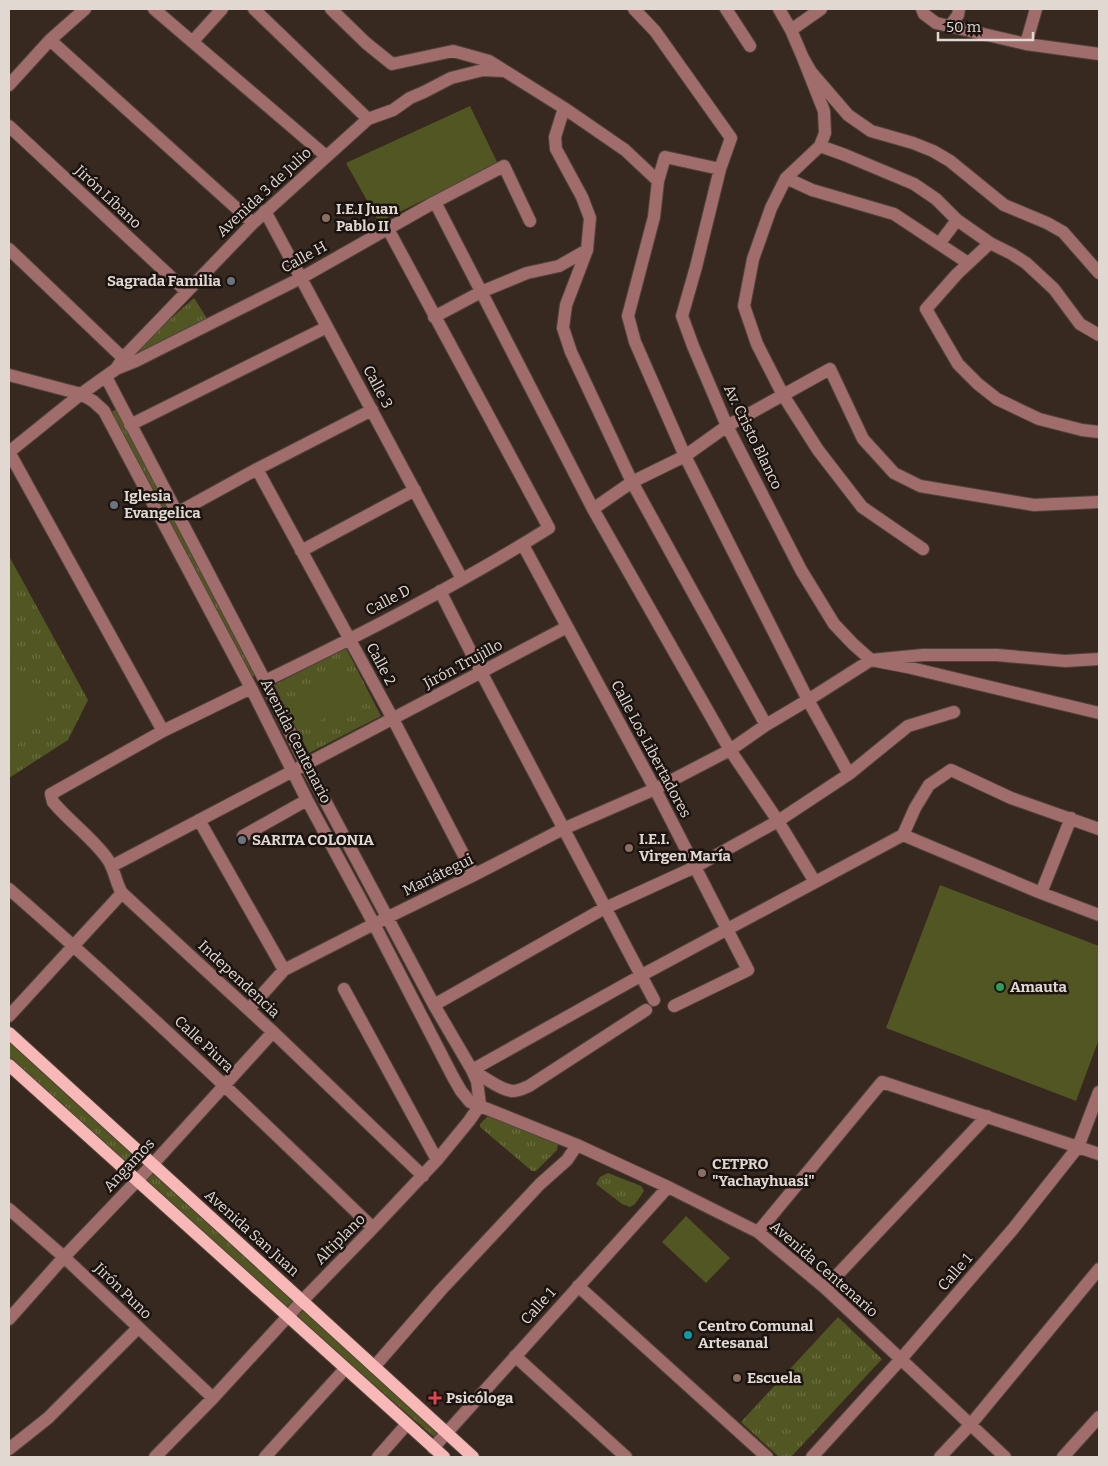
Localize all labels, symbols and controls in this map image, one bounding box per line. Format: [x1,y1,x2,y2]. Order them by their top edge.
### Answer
scale bar [938,10,1033,42]
text: 50 m [946,18,982,36]
street label: Avenida 3 de Julio [213,144,315,240]
street label: Jirón Líbano [70,161,145,232]
place label: I.E.I Juan Pablo II [336,200,399,235]
marker: I.E.I Juan Pablo II [320,212,332,224]
street label: Calle H [278,237,330,277]
place label: Sagrada Familia [107,272,222,290]
marker: Sagrada Familia [225,275,237,287]
street label: Calle 3 [359,362,397,412]
street label: Av. Cristo Blanco [720,382,786,492]
place label: Iglesia Evangelica [124,487,201,522]
marker: Iglesia Evangelica [108,499,120,511]
street label: Calle D [363,581,413,619]
street label: Jirón Trujillo [420,636,506,693]
street label: Calle 2 [362,640,400,688]
street label: Avenida Centenario [257,676,335,806]
street label: Calle Los Libertadores [607,677,695,821]
place label: I.E.I. Virgen María [639,830,732,865]
place label: SARITA COLONIA [252,831,374,849]
marker: SARITA COLONIA [236,834,248,846]
marker: I.E.I. Virgen María [623,842,635,854]
street label: Mariátegui [400,850,476,900]
street label: Independencia [194,937,284,1021]
place label: Amauta [1010,978,1068,996]
marker: Amauta [994,981,1006,993]
street label: Calle Piura [171,1012,237,1076]
street label: Angamos [100,1135,158,1195]
place label: CETPRO "Yachayhuasi" [712,1155,815,1190]
marker: CETPRO "Yachayhuasi" [696,1167,708,1179]
street label: Avenida San Juan [201,1186,303,1280]
street label: Altiplano [311,1210,369,1268]
street label: Avenida Centenario [766,1217,882,1321]
street label: Calle 1 [934,1250,976,1294]
street label: Jirón Puno [90,1258,156,1323]
street label: Calle 1 [517,1284,559,1328]
place label: Centro Comunal Artesanal [698,1317,814,1352]
marker: Centro Comunal Artesanal [682,1329,694,1341]
place label: Escuela [747,1369,802,1387]
marker: Escuela [731,1372,743,1384]
place label: Psicóloga [446,1389,514,1407]
marker: Psicóloga [428,1391,442,1405]

